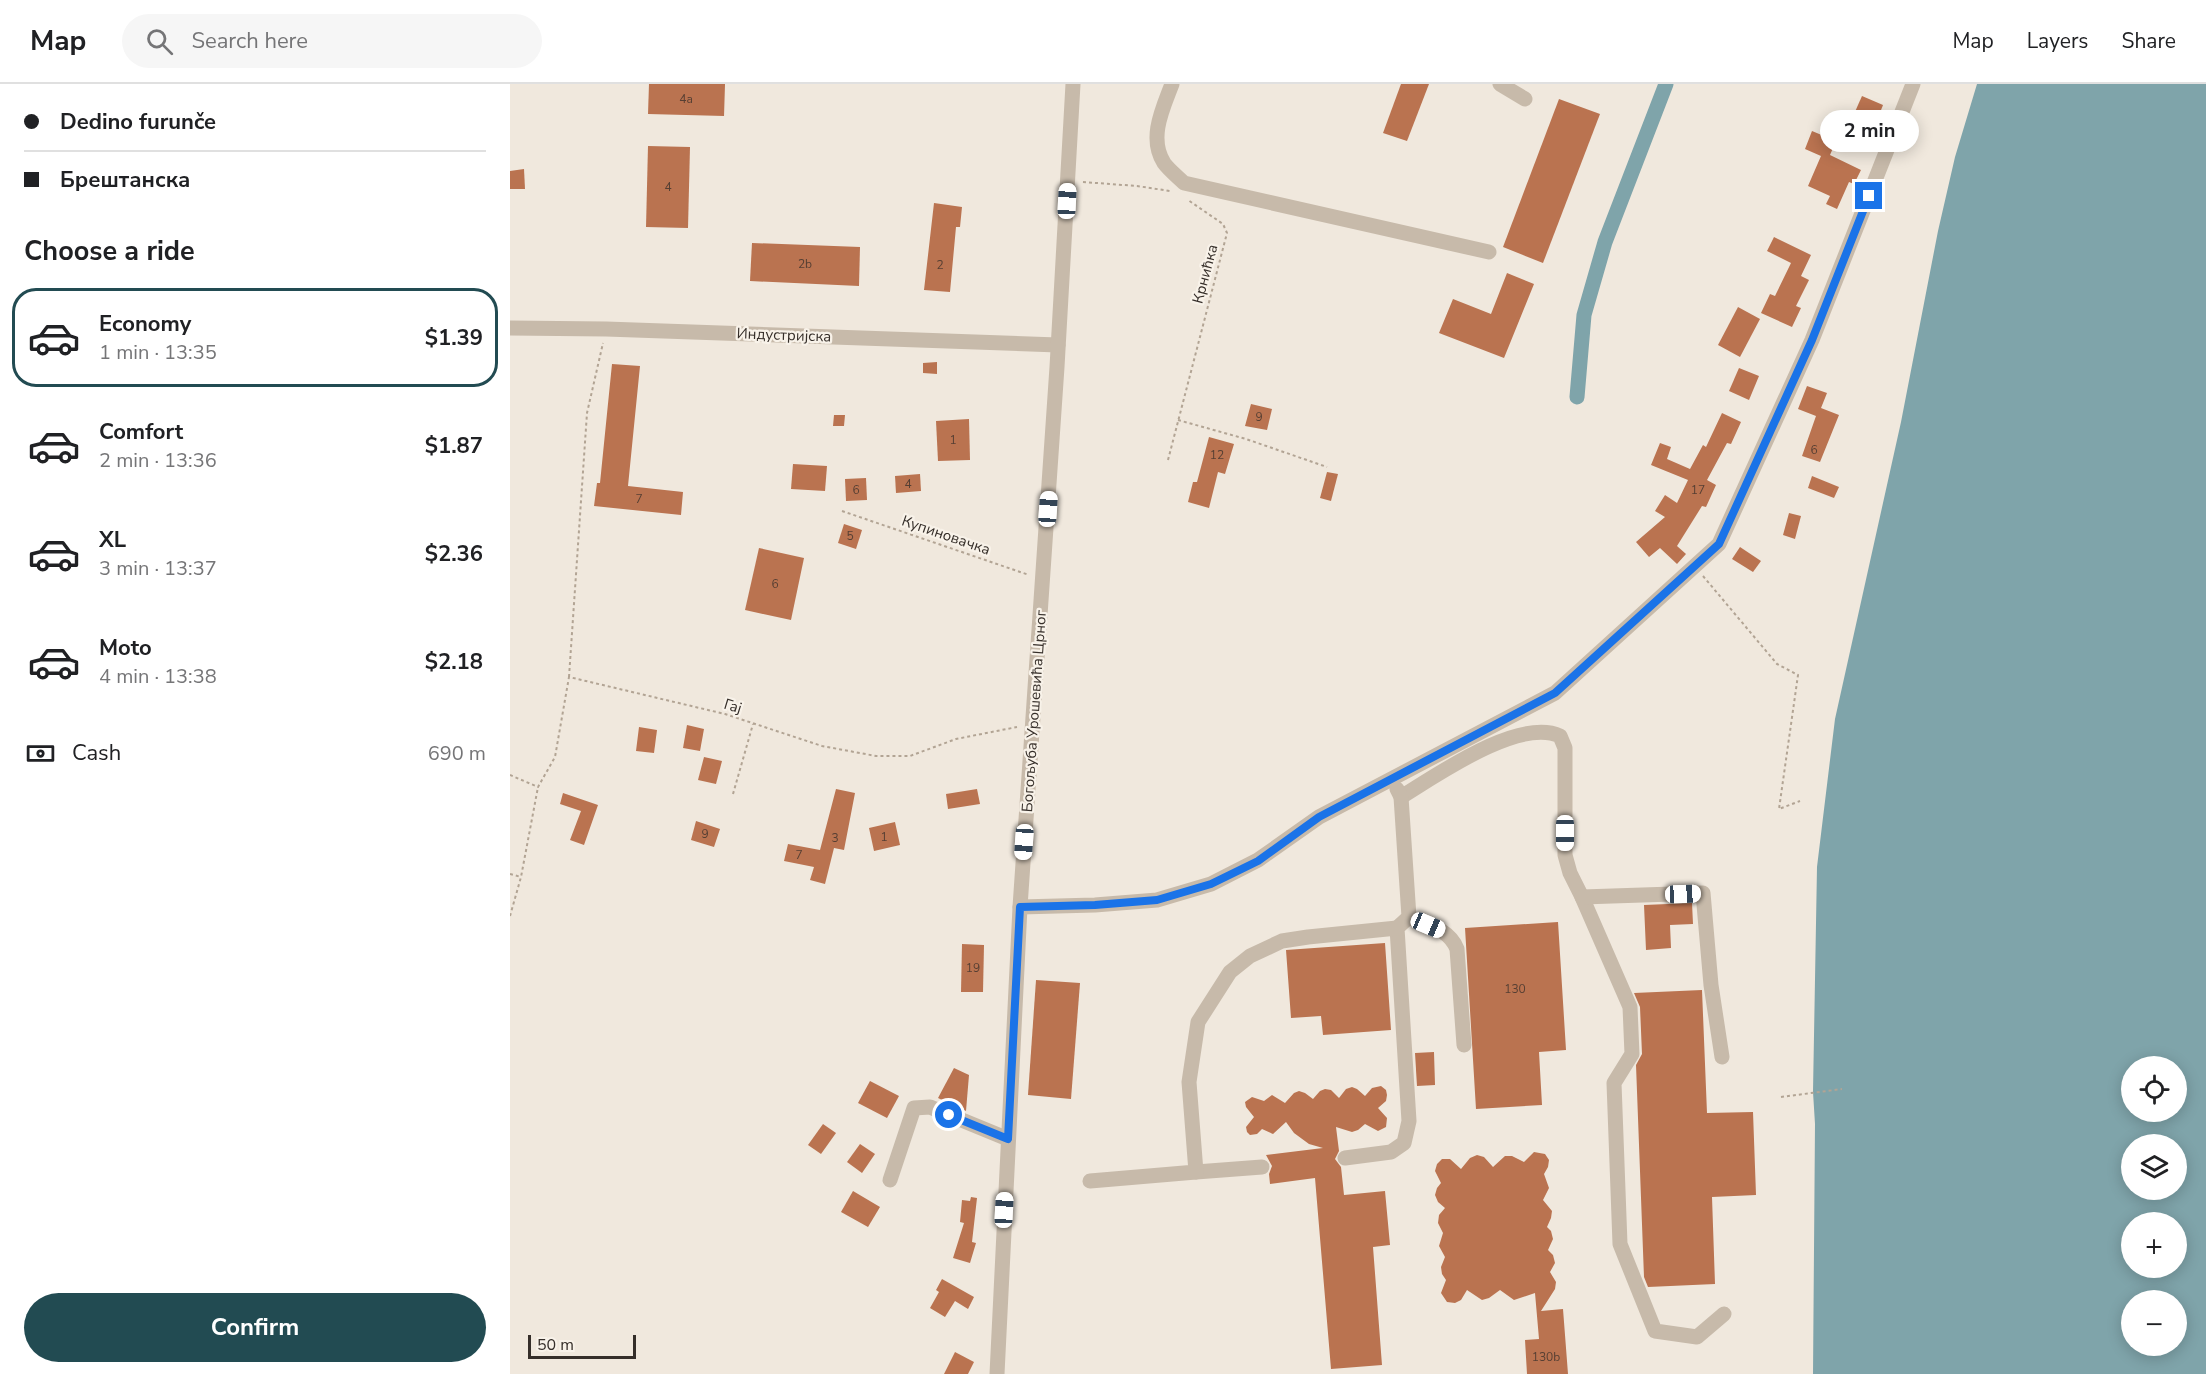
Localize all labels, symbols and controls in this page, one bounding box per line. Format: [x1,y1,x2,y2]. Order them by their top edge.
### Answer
search box [122,14,542,68]
text: Map [30,22,86,60]
icon: search [143,25,176,58]
text: Search here [191,26,308,56]
text: Map [1952,27,1994,55]
text: Layers [2027,27,2088,55]
text: Share [2121,27,2176,55]
house number: 4a [679,91,693,107]
text: Dedino furunče [60,107,216,137]
callout: 2 min [1820,109,1918,151]
text: 2 min [1844,117,1895,144]
text: Брештанска [60,165,190,195]
house number: 4 [664,179,672,195]
route end [1855,182,1882,209]
car [1057,183,1077,219]
text: Choose a ride [24,233,195,270]
street label: Крнићка [1187,242,1223,306]
house number: 2b [798,256,812,272]
house number: 2 [936,257,944,273]
text: Economy [99,309,191,339]
icon: car [27,311,81,365]
text: $1.39 [425,323,483,353]
street label: Индустријска [736,323,832,347]
text: 1 min · 13:35 [99,339,217,366]
house number: 9 [1255,409,1263,425]
text: Comfort [99,417,183,447]
icon: car [27,419,81,473]
text: $1.87 [425,431,483,461]
house number: 1 [949,432,957,448]
house number: 6 [1810,442,1818,458]
text: 2 min · 13:36 [99,447,217,474]
house number: 12 [1210,447,1224,463]
house number: 4 [904,476,912,492]
house number: 6 [852,482,860,498]
house number: 17 [1691,482,1705,498]
car [1038,490,1058,528]
house number: 7 [635,491,643,507]
street label: Купиновачка [899,510,993,560]
text: XL [99,525,126,555]
icon: car [27,527,81,581]
house number: 5 [846,528,854,544]
text: $2.36 [425,539,483,569]
text: 3 min · 13:37 [99,555,217,582]
house number: 6 [771,576,779,592]
street label: Богољуба Урошевића Црног [1017,609,1051,813]
text: Moto [99,633,152,663]
icon: car [27,635,81,689]
text: $2.18 [425,647,483,677]
text: 4 min · 13:38 [99,663,217,690]
street label: Гај [722,694,744,718]
icon: cash [24,737,57,770]
text: Cash [72,738,121,768]
text: 690 m [428,740,486,767]
car [1556,815,1574,851]
car [1014,823,1034,861]
house number: 9 [701,826,709,842]
house number: 1 [880,829,888,845]
house number: 3 [831,830,839,846]
house number: 7 [795,847,803,863]
car [1665,884,1701,904]
car [1408,910,1448,940]
house number: 19 [966,960,980,976]
house number: 130 [1504,981,1526,997]
map controls [2121,1056,2187,1356]
button: locate [2121,1056,2187,1122]
route start [935,1101,962,1128]
button: layers [2121,1134,2187,1200]
car [994,1192,1014,1228]
button: + [2121,1212,2187,1278]
button: − [2121,1290,2187,1356]
button: Confirm [24,1293,486,1362]
scale bar [528,1332,636,1360]
text: 50 m [537,1334,574,1356]
house number: 130b [1532,1349,1560,1365]

